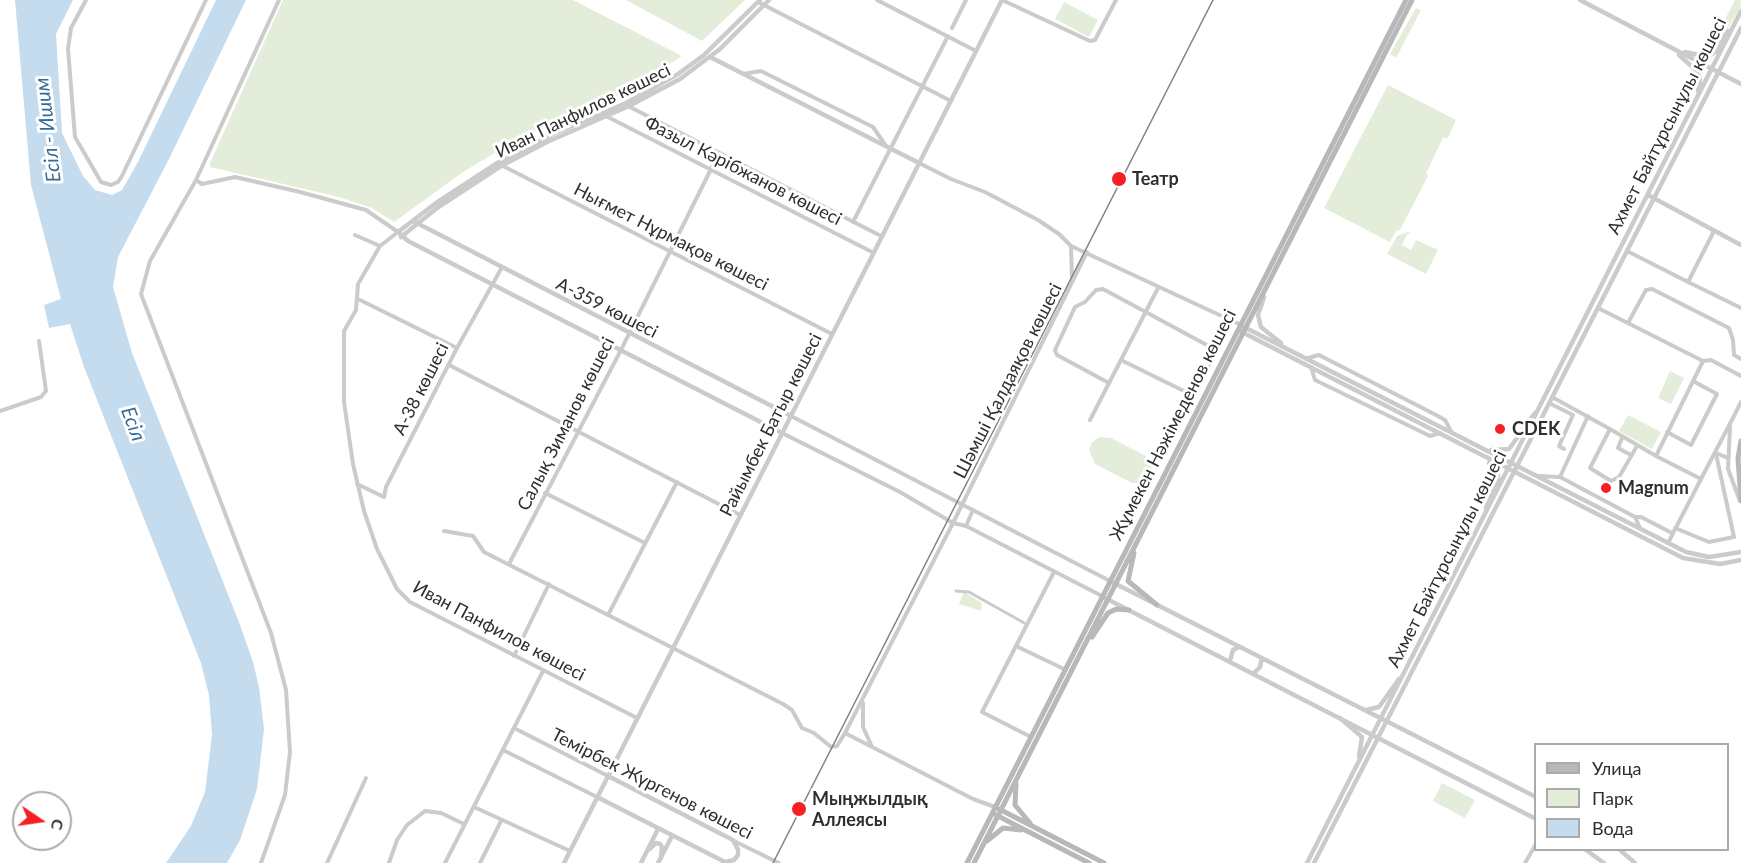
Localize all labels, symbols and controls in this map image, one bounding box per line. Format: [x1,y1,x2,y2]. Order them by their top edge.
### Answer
street label: Ахмет Байтұрсынұлы көшесі [1603,14,1731,238]
street label: Иван Панфилов көшесі [492,59,674,163]
water label: Есіл - Ишим [30,76,66,184]
street label: Фазыл Кәрібжанов көшесі [641,112,845,230]
place label: Театр [1132,168,1179,190]
marker: Театр [1110,170,1128,188]
street label: Нығмет Нұрмақов көшесі [570,179,772,295]
street label: А-359 көшесі [553,273,661,343]
street label: Шәмші Қалдаяқов көшесі [949,280,1067,482]
street label: Жұмекен Нәжімеденов көшесі [1105,306,1241,544]
street label: Райымбек Батыр көшесі [715,330,827,520]
street label: Салық Зиманов көшесі [513,334,619,514]
street label: А-38 көшесі [389,339,453,439]
water label: Есіл [116,403,150,445]
place label: CDEK [1512,418,1560,440]
marker: CDEK [1493,422,1507,436]
street label: Ахмет Байтұрсынұлы көшесі [1383,447,1511,671]
place label: Magnum [1618,477,1689,499]
marker: Magnum [1599,481,1613,495]
street label: Иван Панфилов көшесі [409,576,589,686]
street label: Темірбек Жүргенов көшесі [548,724,756,844]
legend [1534,743,1729,851]
text: Улица [1592,757,1642,779]
text: Парк [1592,787,1633,809]
place label: Мыңжылдық Аллеясы [812,788,928,830]
north arrow [12,791,72,851]
marker: Мыңжылдық Аллеясы [790,800,808,818]
text: С [48,817,69,832]
text: Вода [1592,817,1633,839]

